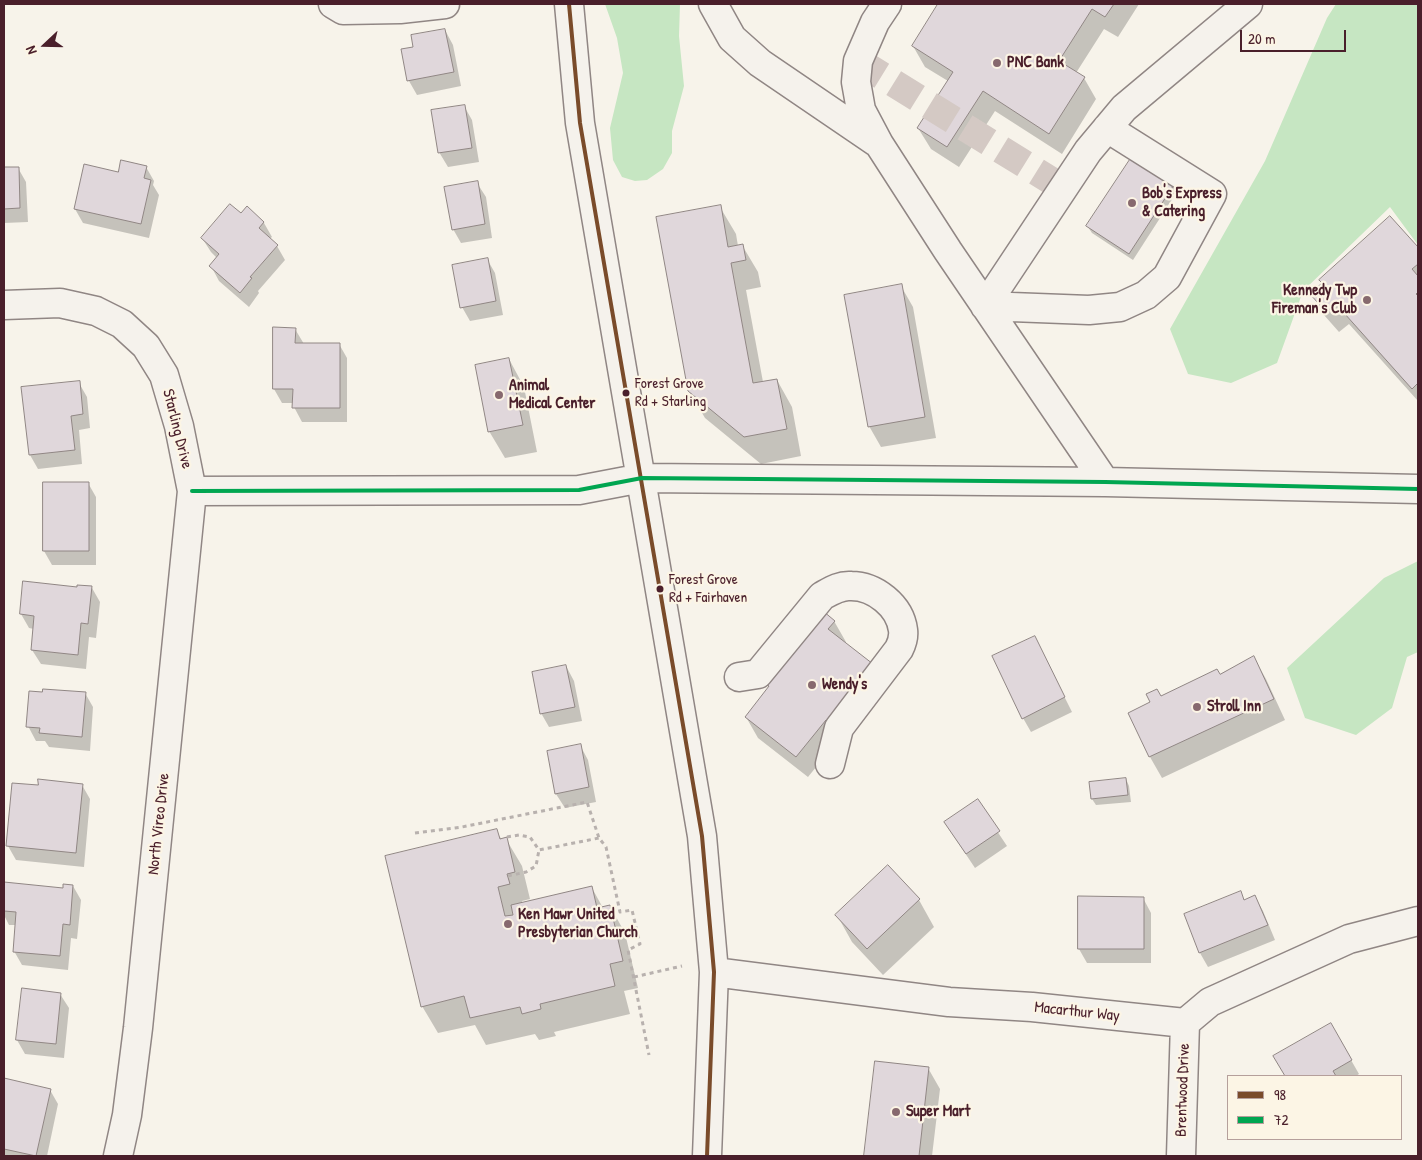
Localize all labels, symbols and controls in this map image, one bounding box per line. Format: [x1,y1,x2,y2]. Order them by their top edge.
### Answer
north arrow [20,20,70,70]
scale bar [1242,20,1348,52]
text: 20 m [1248,28,1275,49]
text: N [20,44,41,57]
place label: PNC Bank [1007,53,1064,73]
marker: PNC Bank [991,57,1003,69]
place label: Bob's Express & Catering [1142,184,1222,222]
marker: Bob's Express & Catering [1126,197,1138,209]
place label: Kennedy Twp Fireman's Club [1272,281,1357,319]
marker: Kennedy Twp Fireman's Club [1361,294,1373,306]
place label: Forest Grove Rd + Starling [635,375,706,410]
place label: Animal Medical Center [509,376,596,414]
street label: Starling Drive [158,387,196,471]
marker: Forest Grove Rd + Starling [621,388,631,398]
marker: Animal Medical Center [493,389,505,401]
place label: Forest Grove Rd + Fairhaven [669,571,747,606]
marker: Forest Grove Rd + Fairhaven [655,584,665,594]
place label: Wendy's [822,675,867,695]
marker: Wendy's [806,679,818,691]
place label: Stroll Inn [1207,697,1261,717]
marker: Stroll Inn [1191,701,1203,713]
street label: North Vireo Drive [144,772,174,876]
place label: Ken Mawr United Presbyterian Church [518,905,638,943]
marker: Ken Mawr United Presbyterian Church [502,918,514,930]
street label: Macarthur Way [1033,998,1121,1026]
street label: Brentwood Drive [1172,1043,1194,1137]
legend [1227,1075,1402,1140]
text: 98 [1274,1084,1286,1105]
place label: Super Mart [906,1102,970,1122]
marker: Super Mart [890,1106,902,1118]
text: 72 [1274,1109,1288,1130]

